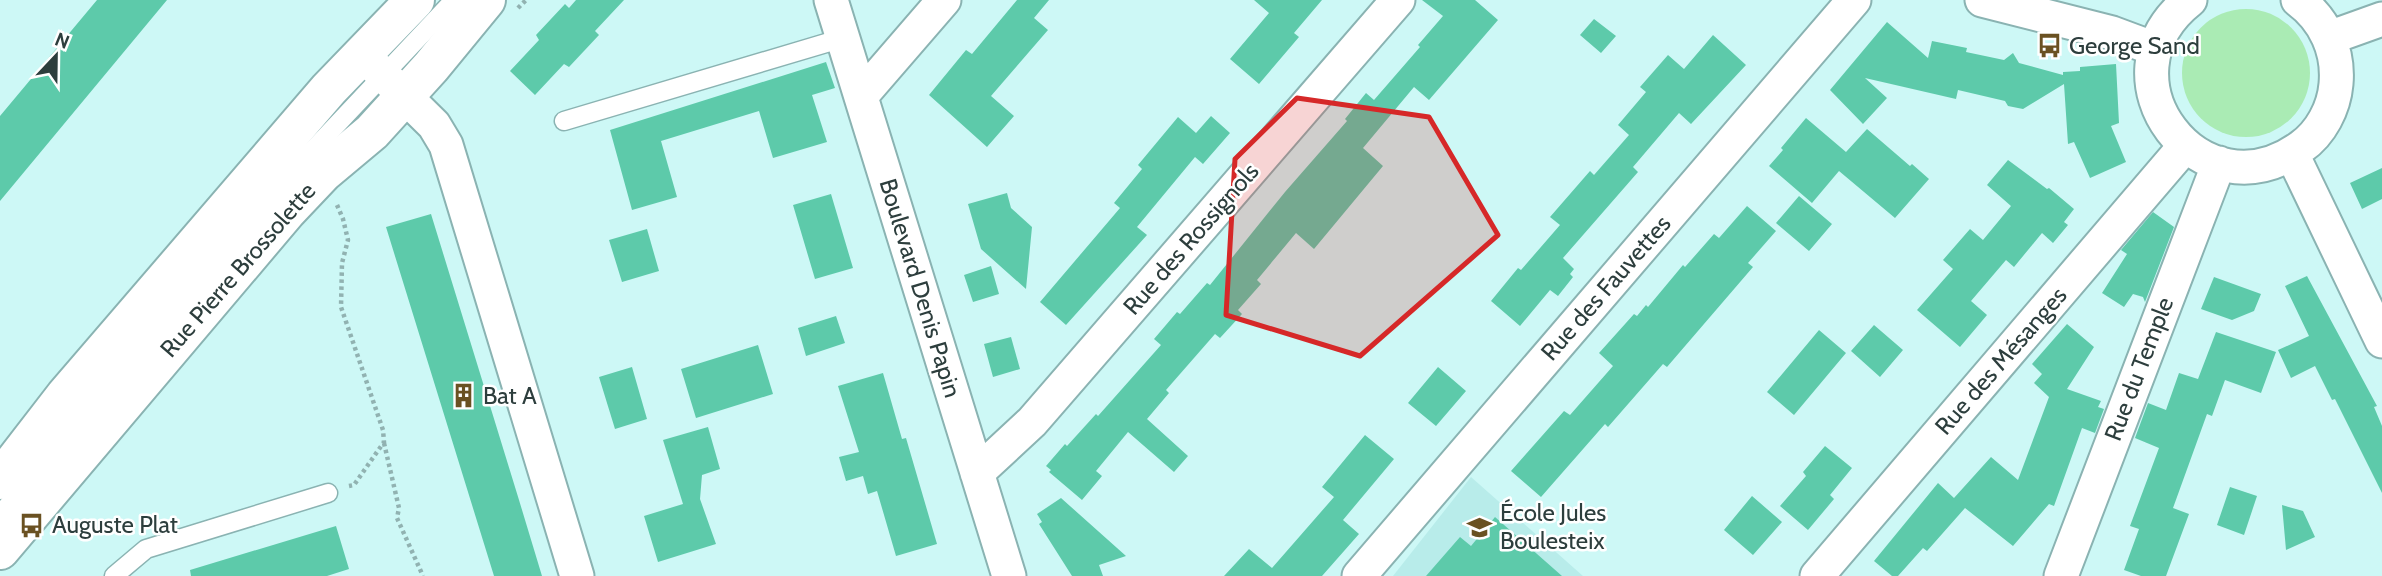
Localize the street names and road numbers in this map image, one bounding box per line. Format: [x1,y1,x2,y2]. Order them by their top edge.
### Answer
street label: Rue des Rossignols [1117,157,1264,321]
street label: Boulevard Denis Papin [873,175,968,401]
street label: Rue Pierre Brossolette [154,176,321,363]
street label: Rue des Fauvettes [1535,209,1677,366]
street label: Rue des Mésanges [1929,281,2073,440]
street label: Rue du Temple [2098,293,2179,445]

